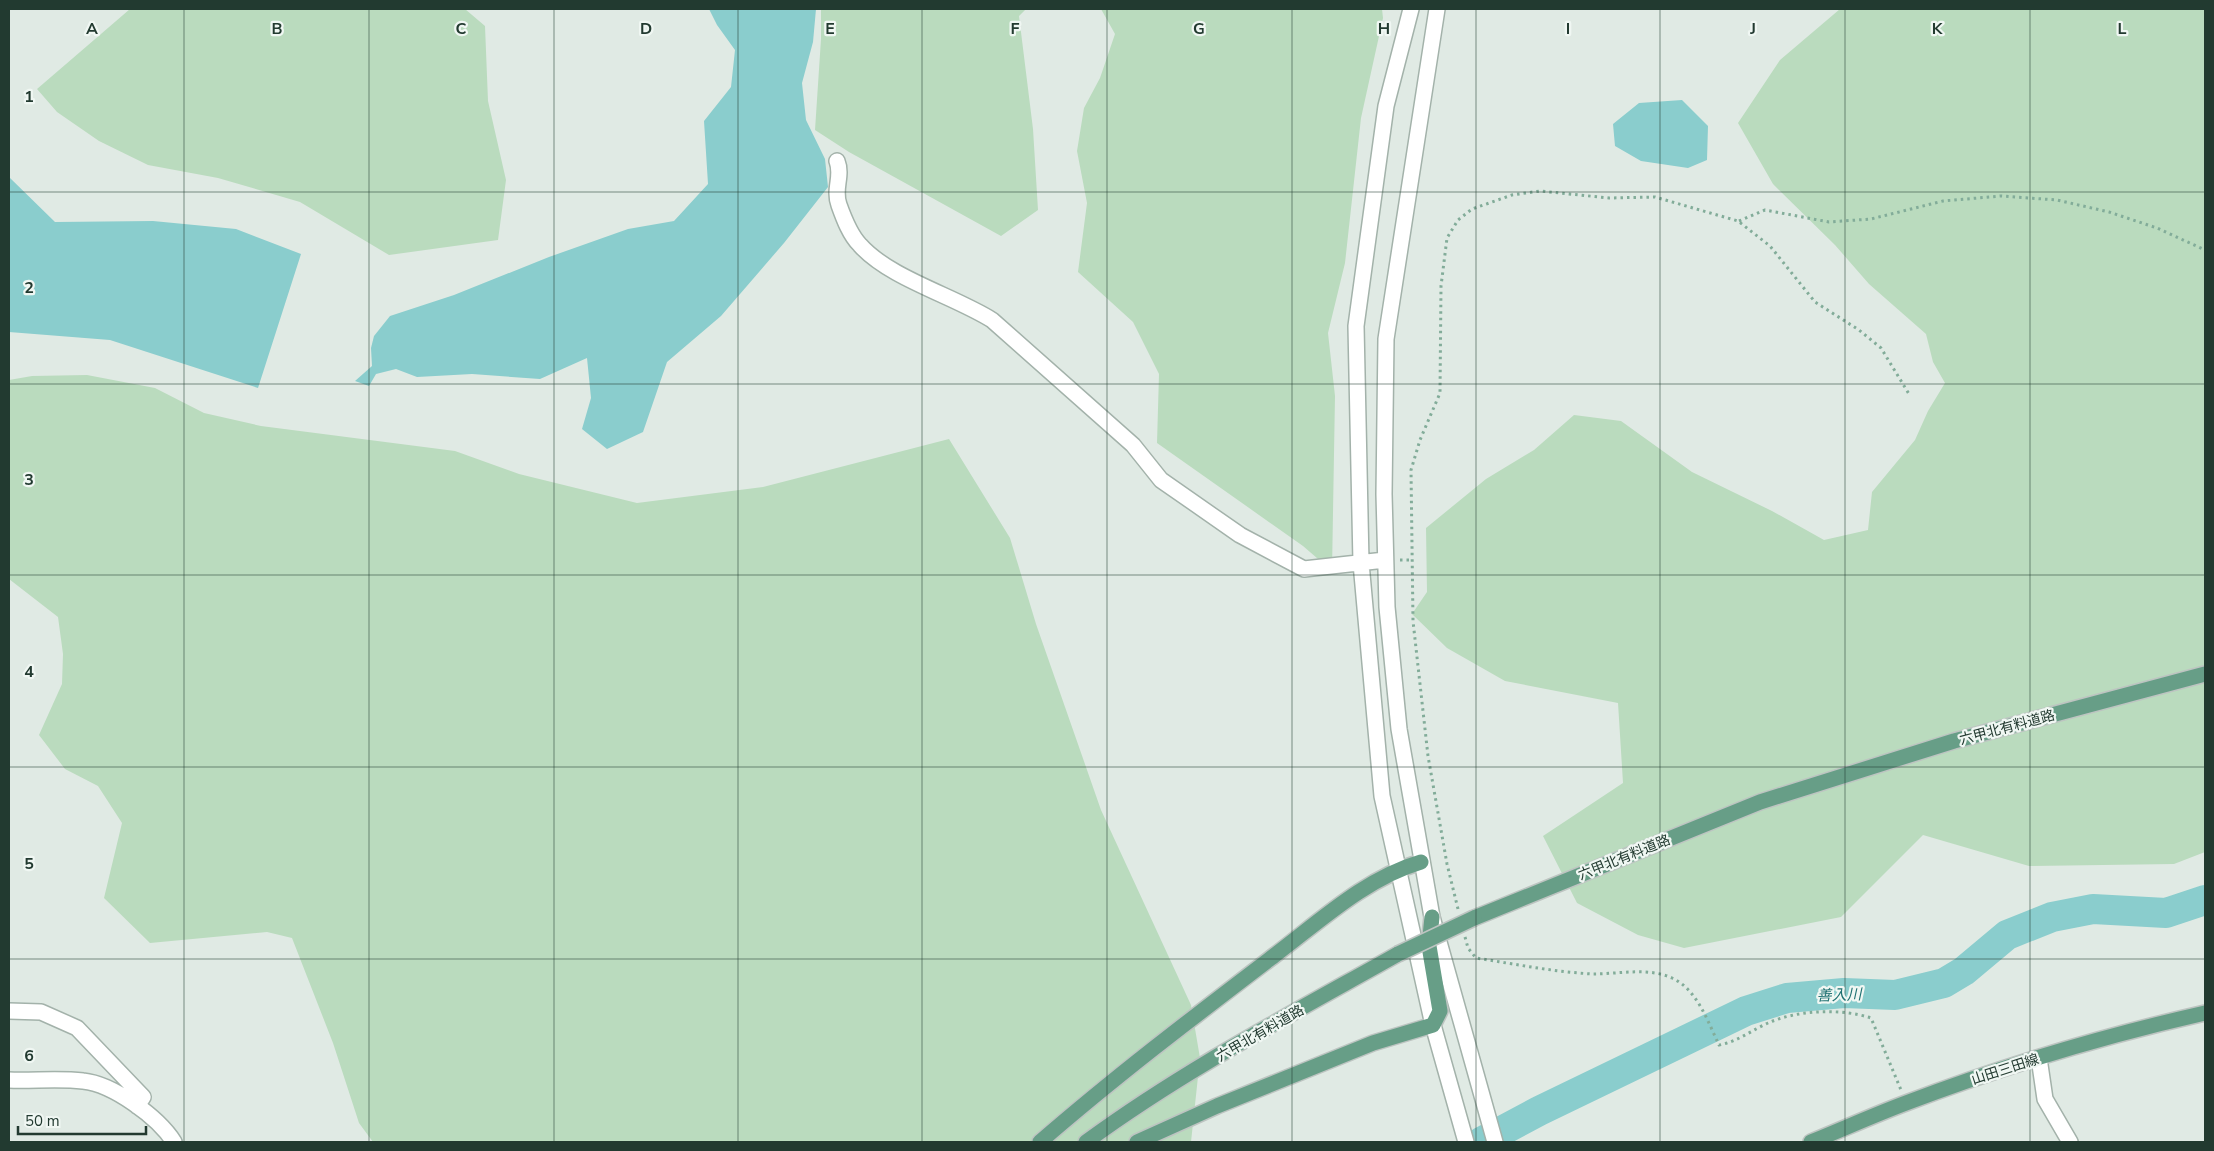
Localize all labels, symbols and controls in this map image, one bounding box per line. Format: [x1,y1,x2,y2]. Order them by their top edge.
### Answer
text: A [86,18,98,40]
text: B [271,18,283,40]
text: C [456,18,467,40]
text: D [640,18,652,40]
text: E [825,18,835,40]
text: F [1011,18,1020,40]
text: G [1193,18,1205,40]
text: H [1378,18,1390,40]
text: I [1566,18,1570,40]
text: J [1749,18,1756,40]
text: K [1932,18,1944,40]
text: L [2118,18,2127,40]
text: 1 [24,86,34,108]
text: 2 [24,277,34,299]
text: 3 [24,469,34,491]
text: 4 [24,661,34,683]
street label: 六甲北有料道路 [1957,706,2057,749]
street label: 六甲北有料道路 [1575,830,1673,885]
text: 5 [24,853,34,875]
water label: 善入川 [1816,984,1864,1006]
street label: 六甲北有料道路 [1213,1001,1307,1066]
text: 6 [24,1045,34,1067]
street label: 山田三田線 [1969,1050,2041,1089]
scale bar [18,1104,145,1136]
text: 50 m [25,1111,60,1131]

